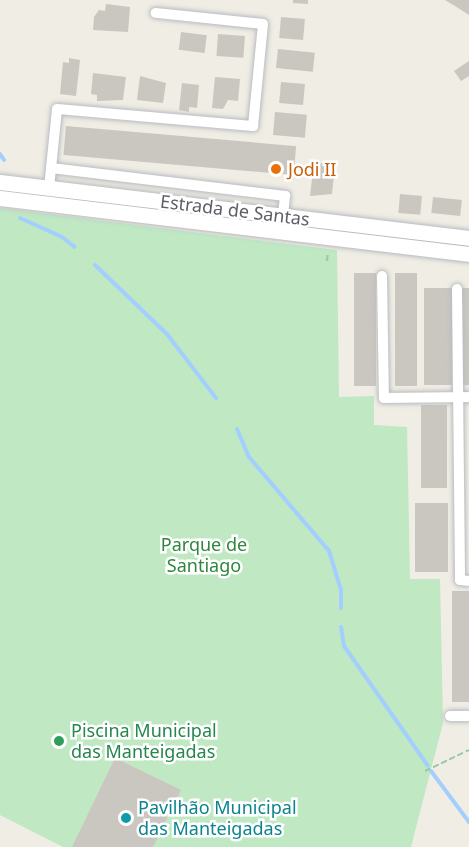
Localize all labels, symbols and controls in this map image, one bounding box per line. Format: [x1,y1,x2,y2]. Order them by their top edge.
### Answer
place label: Jodi II [288,158,336,180]
marker: Jodi II [269,162,283,176]
street label: Estrada de Santas [159,190,311,230]
park label: Parque de Santiago [161,534,247,576]
place label: Piscina Municipal das Manteigadas [71,720,217,762]
marker: Piscina Municipal das Manteigadas [52,734,66,748]
place label: Pavilhão Municipal das Manteigadas [138,797,297,840]
marker: Pavilhão Municipal das Manteigadas [119,811,133,825]

